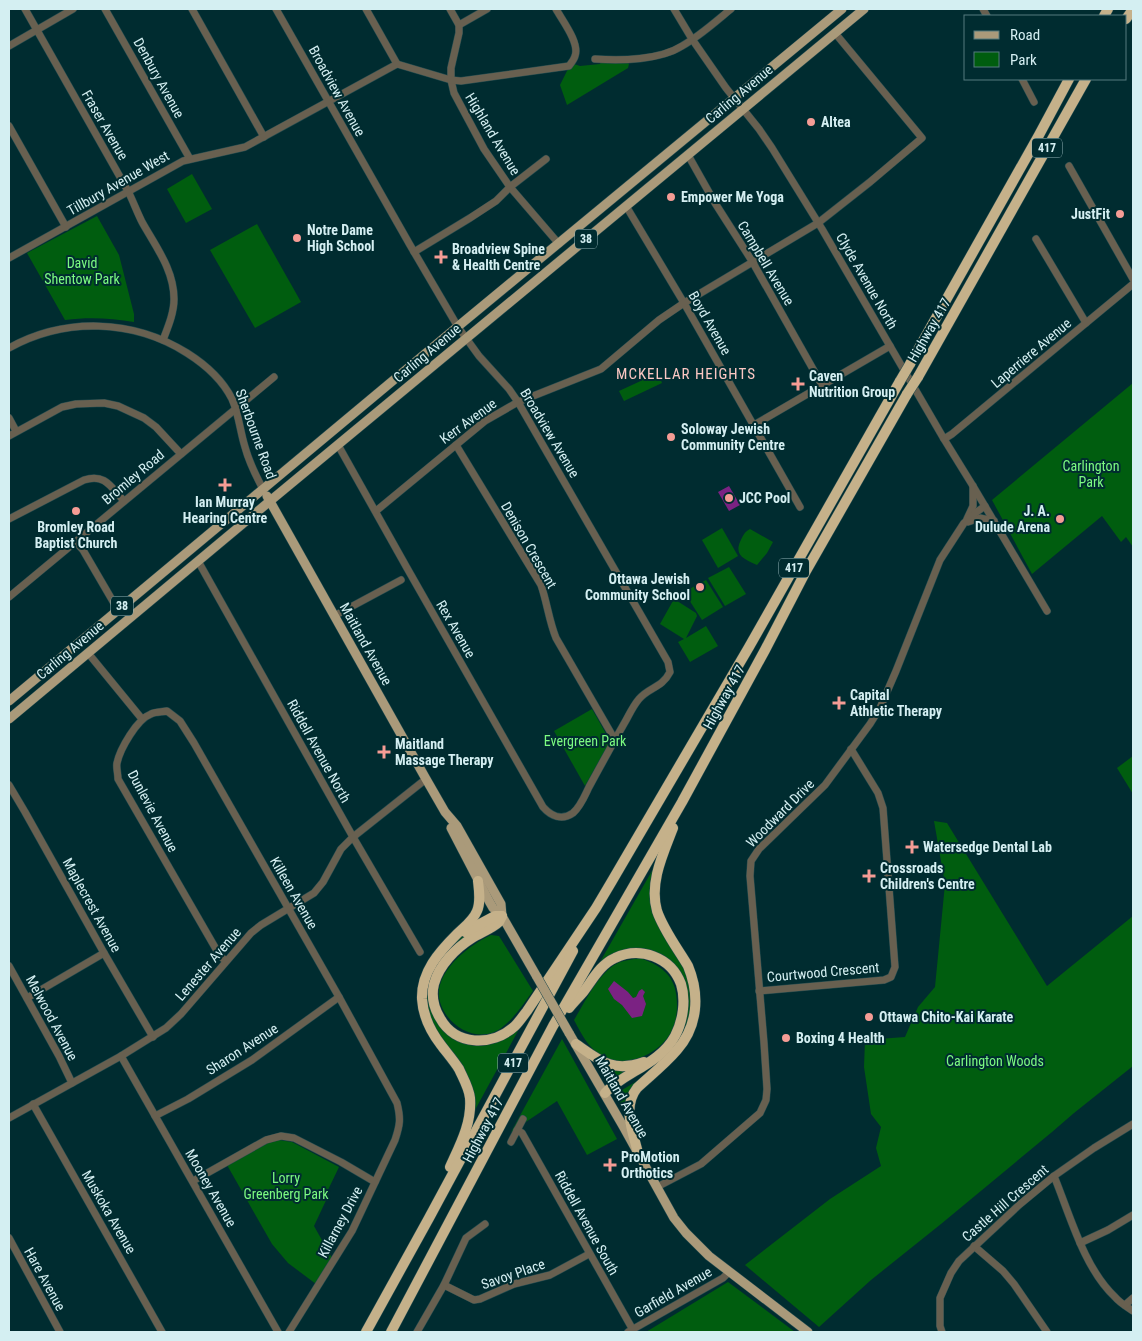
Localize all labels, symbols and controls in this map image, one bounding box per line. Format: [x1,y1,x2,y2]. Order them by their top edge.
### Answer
legend [964,15,1127,80]
text: Road [1010,26,1040,44]
street label: Denbury Avenue [130,35,188,121]
street label: Broadview Avenue [306,43,369,139]
text: Park [1010,51,1037,69]
street label: Carling Avenue [702,61,776,127]
street label: Fraser Avenue [79,87,132,163]
street label: Highland Avenue [462,90,524,178]
place label: Altea [821,114,851,130]
marker: Altea [805,116,817,128]
road number: 417 [1032,138,1062,158]
street label: Tillbury Avenue West [64,147,172,219]
place label: Empower Me Yoga [681,189,784,205]
marker: Empower Me Yoga [665,191,677,203]
place label: JustFit [1071,206,1110,222]
marker: JustFit [1114,208,1126,220]
street label: Campbell Avenue [735,218,798,308]
place label: Notre Dame High School [307,222,375,254]
road number: 38 [575,230,597,248]
street label: Clyde Avenue North [833,230,901,332]
marker: Notre Dame High School [291,232,303,244]
place label: Broadview Spine & Health Centre [452,241,545,273]
marker: Broadview Spine & Health Centre [434,250,448,264]
park label: David Shentow Park [44,255,121,287]
street label: Boyd Avenue [685,288,735,358]
street label: Highway 417 [904,295,954,365]
street label: Laperriere Avenue [988,315,1075,391]
street label: Carling Avenue [390,320,464,386]
district label: MCKELLAR HEIGHTS [616,365,756,383]
place label: Caven Nutrition Group [809,368,895,400]
marker: Caven Nutrition Group [791,377,805,391]
street label: Broadview Avenue [517,386,583,481]
street label: Sherbourne Road [232,387,280,481]
street label: Kerr Avenue [437,395,500,447]
place label: Soloway Jewish Community Centre [681,421,785,453]
marker: Soloway Jewish Community Centre [665,431,677,443]
street label: Bromley Road [99,446,167,508]
park label: Carlington Park [1063,458,1119,490]
marker: Ian Murray Hearing Centre [218,478,232,492]
place label: JCC Pool [739,490,790,506]
marker: JCC Pool [723,492,735,504]
place label: Ian Murray Hearing Centre [183,494,267,526]
street label: Denison Crescent [498,499,560,591]
place label: J. A. Dulude Arena [975,503,1050,535]
marker: Bromley Road Baptist Church [70,505,82,517]
marker: J. A. Dulude Arena [1054,513,1066,525]
place label: Bromley Road Baptist Church [35,519,117,551]
road number: 417 [779,558,809,578]
place label: Ottawa Jewish Community School [585,571,690,603]
marker: Ottawa Jewish Community School [694,581,706,593]
road number: 38 [111,596,133,616]
street label: Rex Avenue [433,597,479,661]
street label: Maitland Avenue [337,600,395,688]
street label: Carling Avenue [33,617,107,683]
street label: Highway 417 [700,662,748,732]
place label: Capital Athletic Therapy [850,687,943,719]
marker: Capital Athletic Therapy [832,696,846,710]
street label: Riddell Avenue North [284,697,354,805]
park label: Evergreen Park [544,733,627,749]
place label: Maitland Massage Therapy [395,736,494,768]
marker: Maitland Massage Therapy [377,745,391,759]
street label: Dunlevie Avenue [125,767,182,855]
street label: Woodward Drive [743,775,818,850]
place label: Watersedge Dental Lab [923,839,1052,855]
marker: Watersedge Dental Lab [905,840,919,854]
street label: Killeen Avenue [267,854,321,932]
street label: Maplecrest Avenue [60,855,125,955]
place label: Crossroads Children's Centre [880,860,975,892]
marker: Crossroads Children's Centre [862,869,876,883]
street label: Lenester Avenue [172,924,244,1004]
street label: Courtwood Crescent [766,959,880,985]
street label: Melwood Avenue [23,973,81,1064]
place label: Ottawa Chito-Kai Karate [879,1009,1014,1025]
marker: Ottawa Chito-Kai Karate [863,1011,875,1023]
street label: Sharon Avenue [203,1020,281,1078]
place label: Boxing 4 Health [796,1030,885,1046]
marker: Boxing 4 Health [780,1032,792,1044]
street label: Maitland Avenue [592,1053,652,1141]
park label: Carlington Woods [946,1053,1044,1069]
road number: 417 [498,1054,528,1072]
street label: Highway 417 [459,1095,507,1165]
street label: Mooney Avenue [182,1146,240,1230]
place label: ProMotion Orthotics [621,1149,680,1181]
marker: ProMotion Orthotics [603,1158,617,1172]
street label: Castle Hill Crescent [959,1161,1051,1245]
street label: Muskoka Avenue [79,1167,140,1257]
street label: Riddell Avenue South [552,1168,622,1278]
park label: Lorry Greenberg Park [244,1170,329,1202]
street label: Killarney Drive [315,1183,366,1260]
street label: Hare Avenue [21,1245,69,1314]
street label: Savoy Place [479,1255,547,1292]
street label: Garfield Avenue [632,1263,715,1321]

